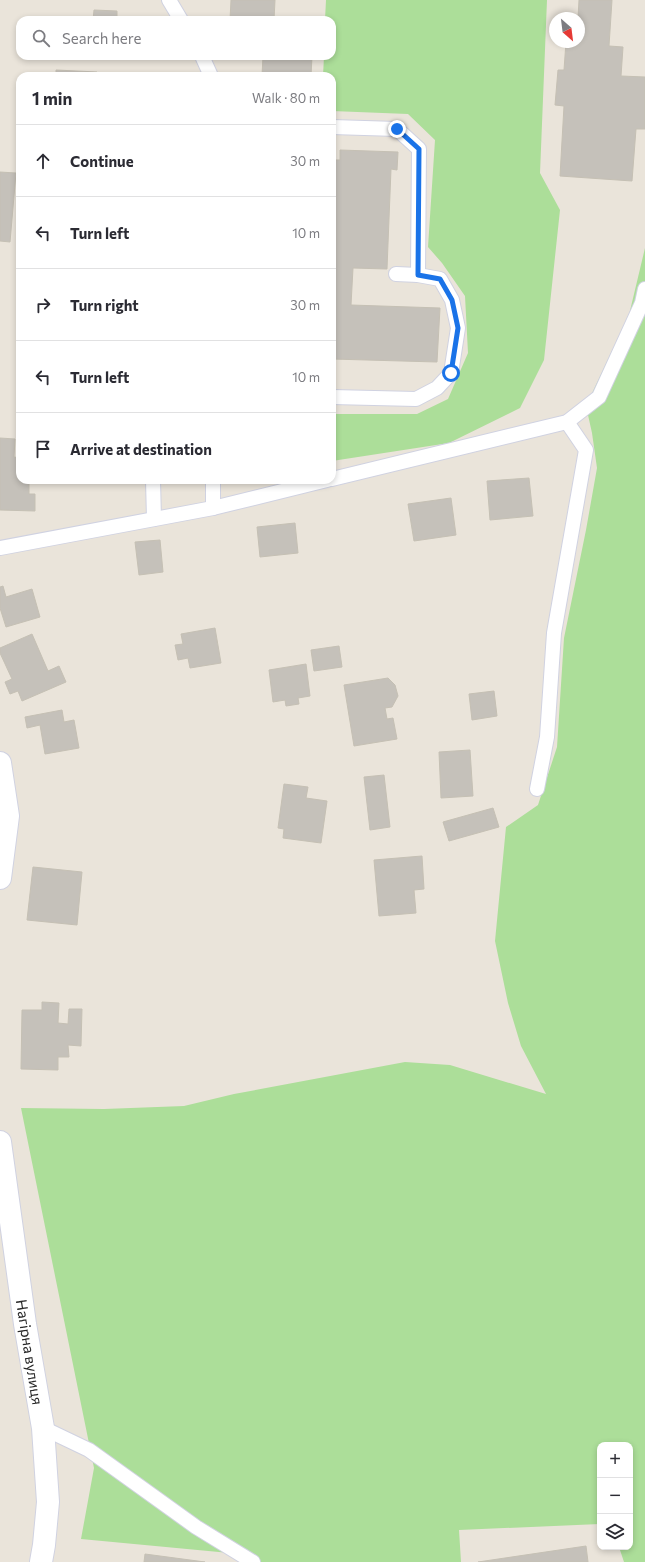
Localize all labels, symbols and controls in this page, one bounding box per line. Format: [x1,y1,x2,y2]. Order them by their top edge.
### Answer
north arrow [549,12,585,48]
search box [16,16,336,60]
icon: search [30,27,52,49]
text: Search here [62,29,141,47]
text: 1 min [32,88,72,109]
text: Walk · 80 m [252,90,320,106]
route end [388,120,406,138]
icon: ahead [32,150,54,172]
text: Continue [70,152,134,170]
text: 30 m [290,153,320,169]
icon: left [32,222,54,244]
text: Turn left [70,224,129,242]
text: 10 m [292,225,320,241]
icon: right [32,294,54,316]
text: Turn right [70,296,139,314]
text: 30 m [290,297,320,313]
route start [442,364,460,382]
icon: left [32,366,54,388]
text: Turn left [70,368,129,386]
text: 10 m [292,369,320,385]
icon: arrive [32,438,54,460]
text: Arrive at destination [70,440,212,458]
street label: Нагірна вулиця [13,1298,47,1406]
map controls [597,1442,633,1550]
button: + [597,1442,633,1478]
button: − [597,1478,633,1514]
button: layers [597,1514,633,1550]

